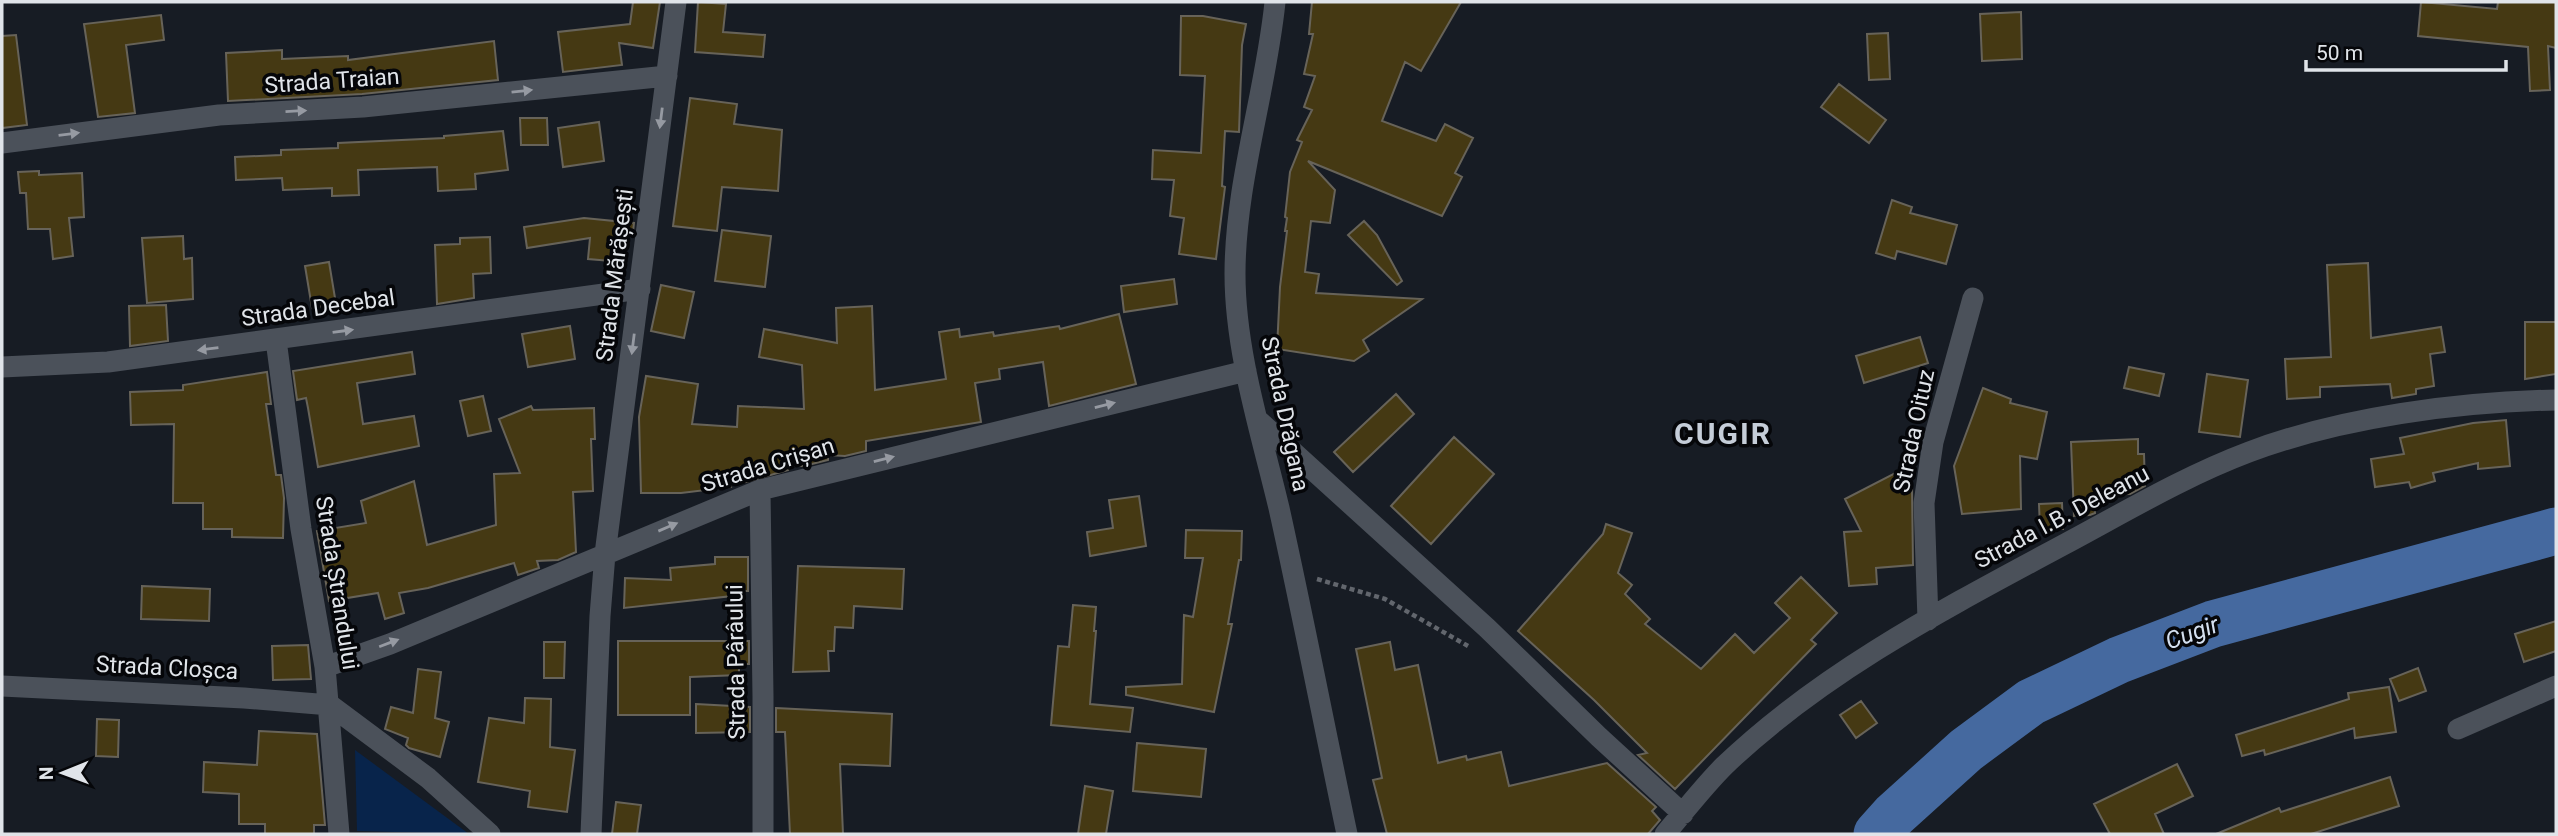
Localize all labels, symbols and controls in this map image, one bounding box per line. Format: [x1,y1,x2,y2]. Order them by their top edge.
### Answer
scale bar [2306,28,2506,72]
text: 50 m [2316,41,2363,65]
street label: Strada Traian [264,63,400,99]
one-way arrow [511,86,533,97]
one-way arrow [285,105,307,116]
one-way arrow [656,107,667,129]
one-way arrow [59,128,81,139]
street label: Strada Mărășești [591,187,639,363]
street label: Strada Decebal [239,284,397,332]
one-way arrow [332,325,354,336]
one-way arrow [627,333,638,355]
street label: Strada Drăgana [1255,334,1315,494]
one-way arrow [197,343,219,354]
street label: Strada Oituz [1888,367,1940,495]
one-way arrow [1094,399,1116,410]
district label: CUGIR [1674,416,1772,451]
street label: Strada Crișan [698,432,838,498]
one-way arrow [873,453,895,464]
street label: Strada I.B. Deleanu [1970,460,2154,574]
street label: Strada Ștrandului [310,494,364,672]
one-way arrow [658,521,678,533]
street label: Strada Pârâului [721,584,751,740]
water label: Cugir [2162,610,2223,655]
one-way arrow [379,638,400,649]
street label: Strada Cloșca [95,651,239,685]
north arrow [28,738,98,808]
text: N [35,766,58,780]

